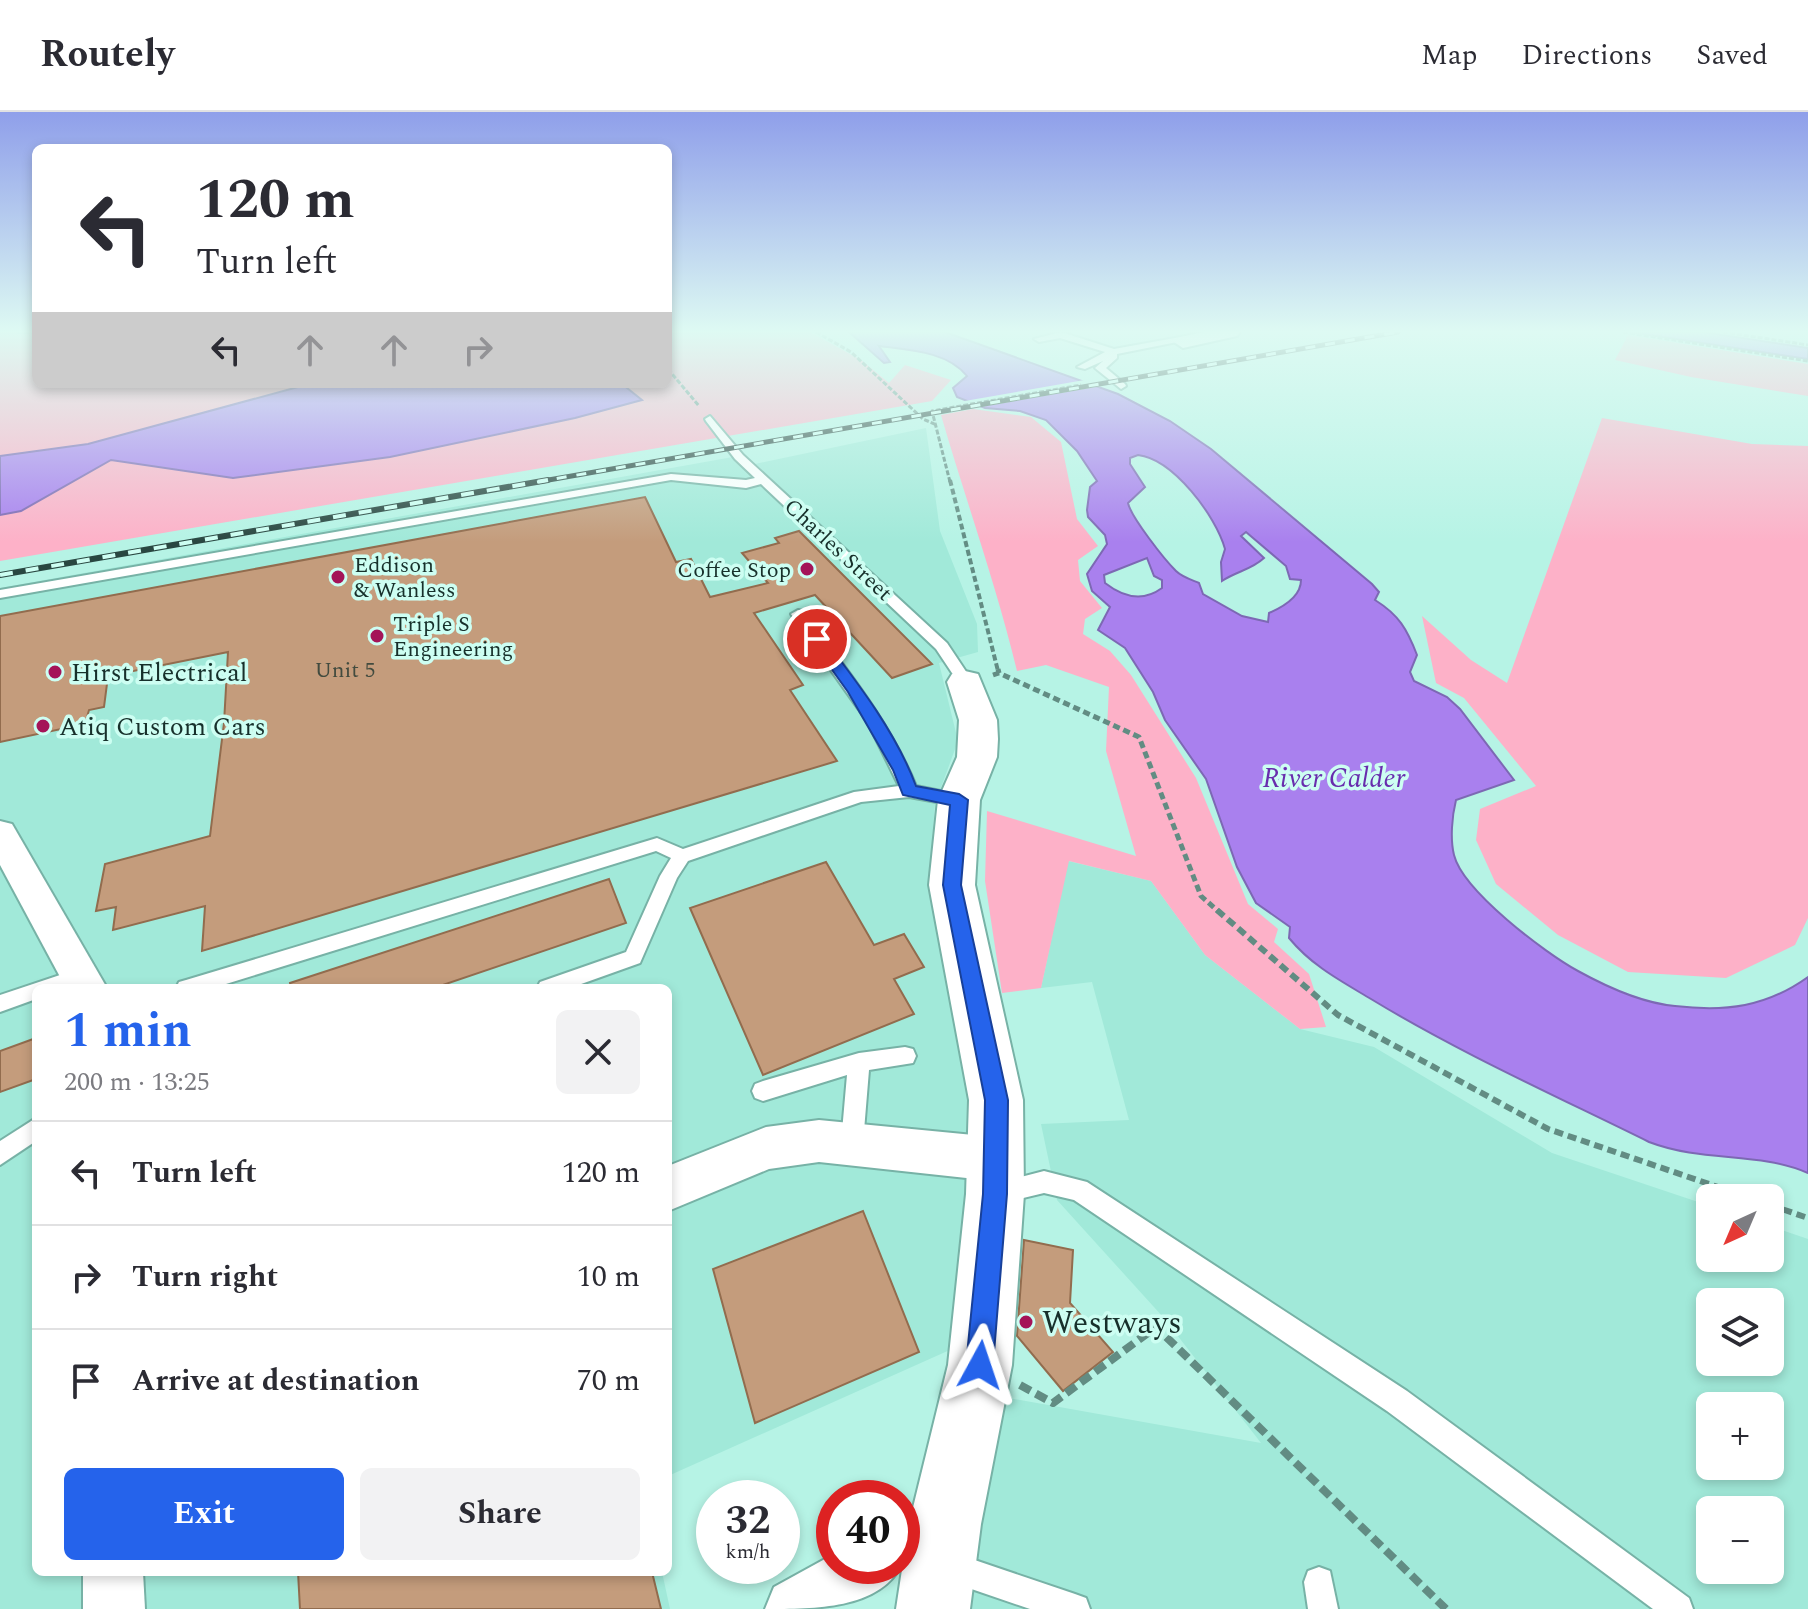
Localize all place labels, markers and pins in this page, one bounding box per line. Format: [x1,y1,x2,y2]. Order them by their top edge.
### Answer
place label: Eddison & Wanless [354,549,455,607]
place label: Coffee Stop [677,554,791,587]
marker: Coffee Stop [798,560,816,578]
marker: Eddison & Wanless [329,568,347,586]
pin [783,605,851,673]
place label: Triple S Engineering [393,608,513,666]
marker: Triple S Engineering [368,627,386,645]
place label: Hirst Electrical [71,653,247,693]
marker: Hirst Electrical [46,663,64,681]
place label: Atiq Custom Cars [59,707,266,747]
marker: Atiq Custom Cars [34,717,52,735]
place label: Westways [1042,1299,1182,1348]
marker: Westways [1017,1313,1035,1331]

